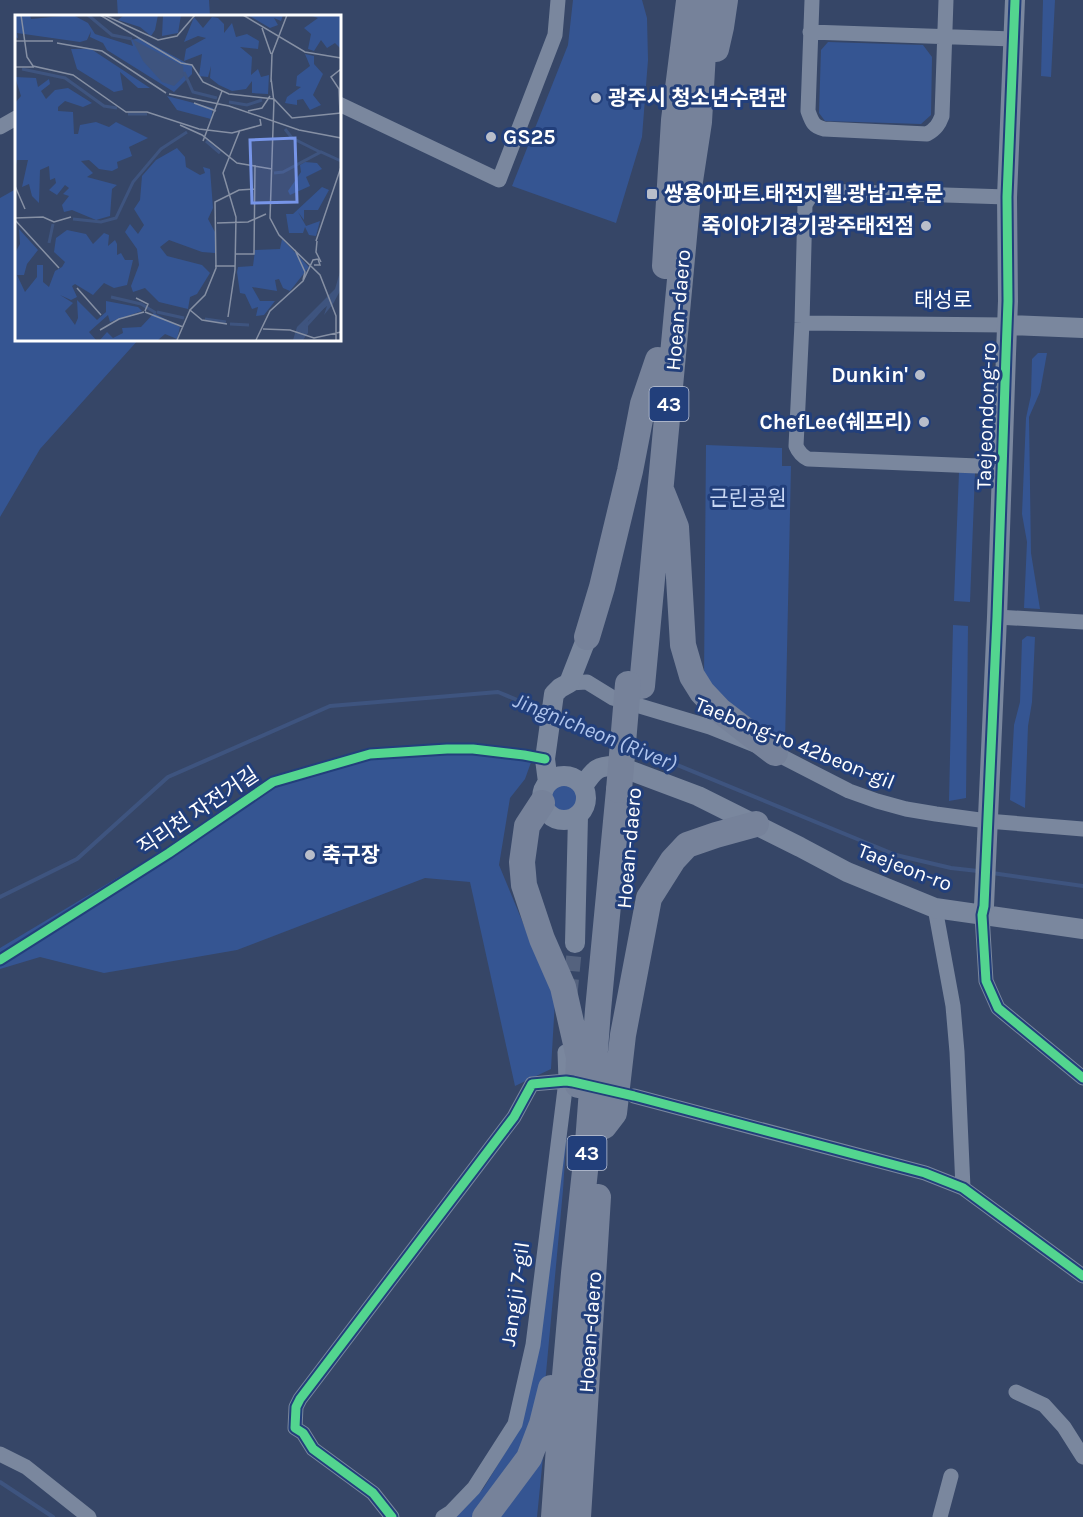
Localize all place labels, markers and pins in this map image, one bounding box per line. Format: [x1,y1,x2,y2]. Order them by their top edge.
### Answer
place label: 광주시 청소년수련관 [608,86,787,110]
marker: 광주시 청소년수련관 [589,91,603,105]
place label: GS25 [503,125,556,149]
marker: GS25 [484,130,498,144]
place label: 쌍용아파트.태전지웰.광남고후문 [664,182,944,206]
marker: 쌍용아파트.태전지웰.광남고후문 [645,187,659,201]
place label: 죽이야기경기광주태전점 [701,214,914,238]
marker: 죽이야기경기광주태전점 [919,219,933,233]
place label: Dunkin' [831,363,908,387]
marker: Dunkin' [913,368,927,382]
place label: ChefLee(쉐프리) [759,410,912,434]
marker: ChefLee(쉐프리) [917,415,931,429]
place label: 축구장 [322,843,380,867]
marker: 축구장 [303,848,317,862]

